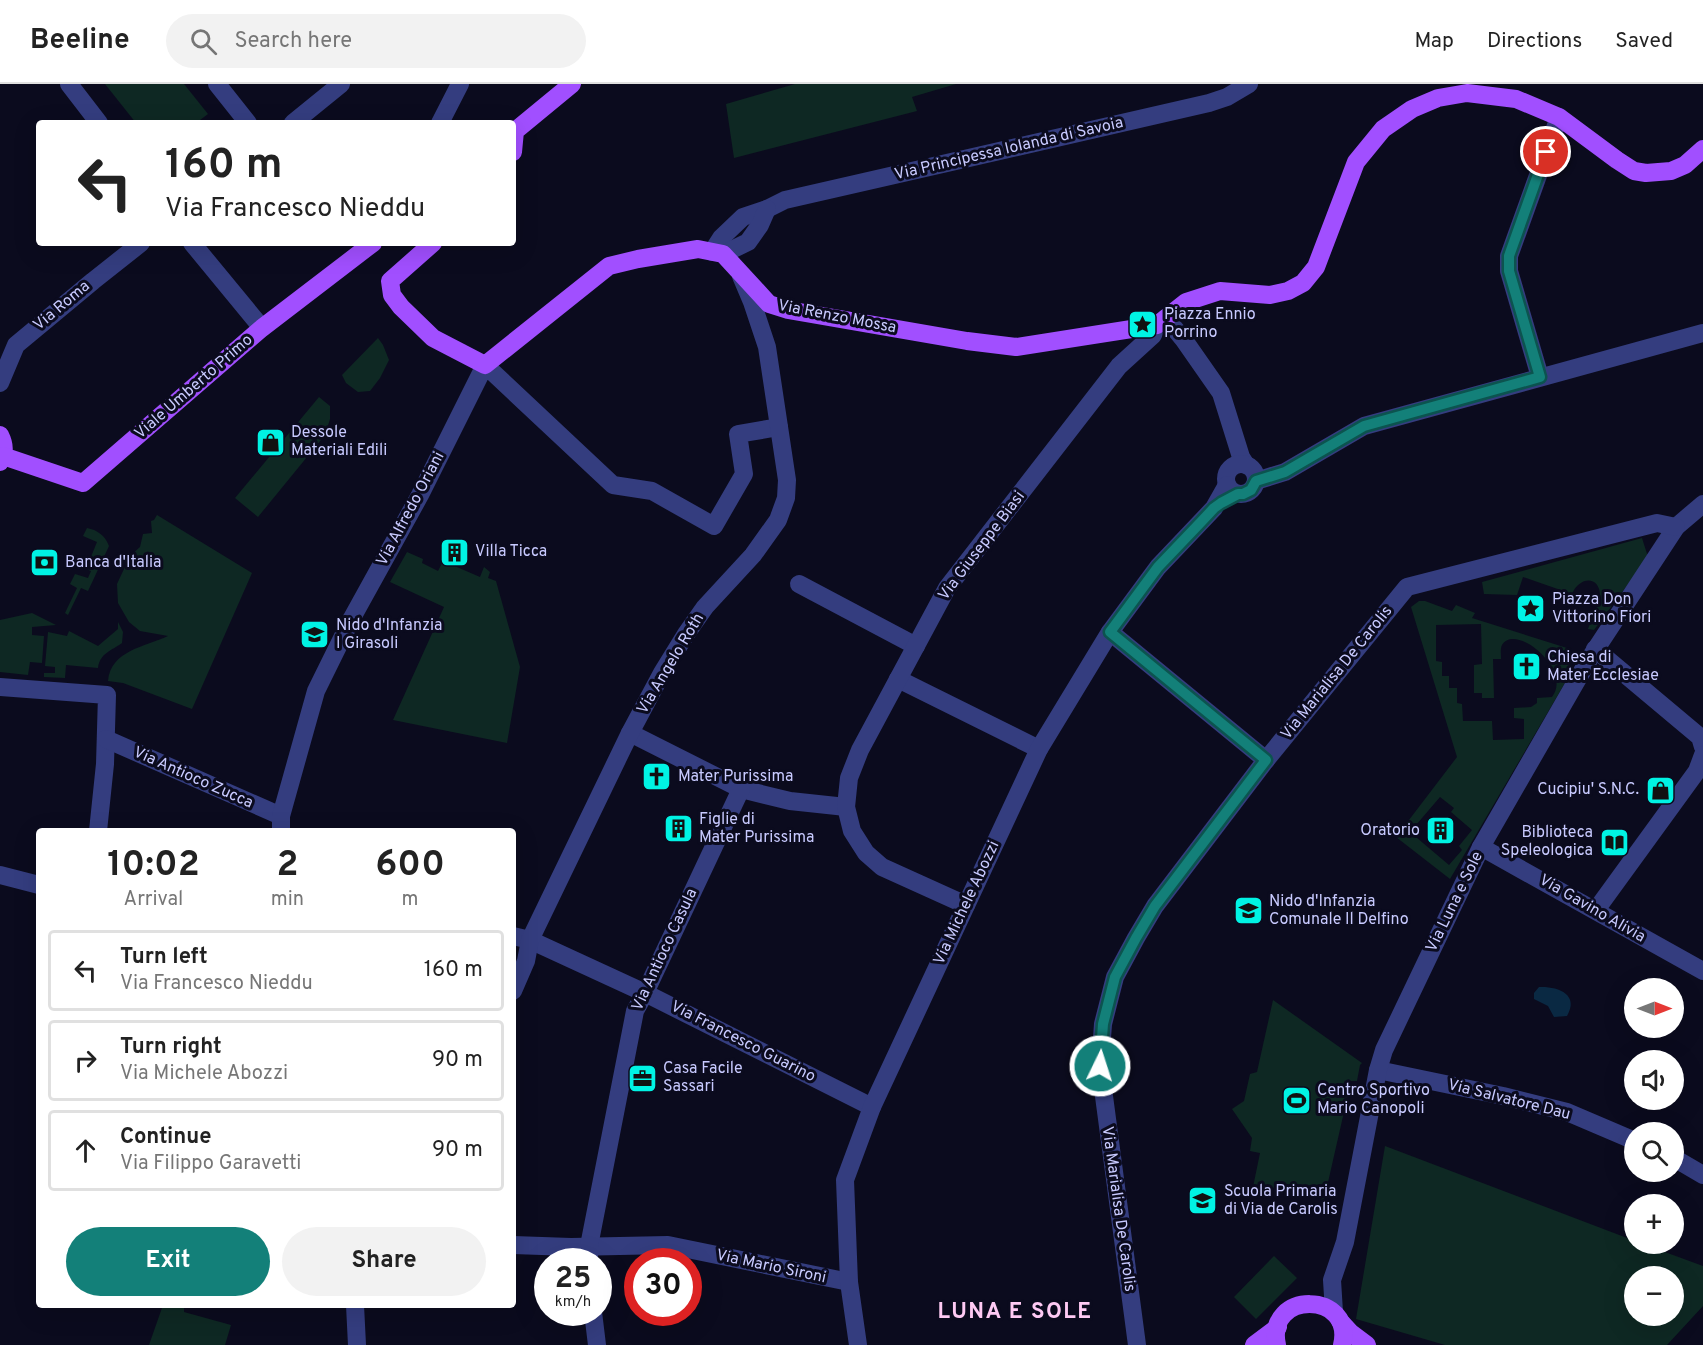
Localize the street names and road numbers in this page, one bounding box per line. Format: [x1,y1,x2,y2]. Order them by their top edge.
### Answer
street label: Via Principessa Iolanda di Savoia [893,113,1125,185]
street label: Via Roma [30,277,94,335]
street label: Via Renzo Mossa [776,296,898,338]
street label: Viale Umberto Primo [131,330,257,444]
street label: Via Alfredo Oriani [372,448,450,570]
street label: Via Giuseppe Biasi [934,487,1030,605]
street label: Via Marialisa De Carolis [1277,602,1397,744]
street label: Via Angelo Roth [633,610,709,718]
street label: Via Antioco Zucca [130,743,256,813]
street label: Via Michele Abozzi [930,838,1004,968]
street label: Via Luna e Sole [1422,848,1488,956]
street label: Via Gavino Alivia [1535,870,1649,948]
street label: Via Antioco Casula [628,885,702,1015]
street label: Via Francesco Guarino [667,997,819,1087]
street label: Via Salvatore Dau [1446,1075,1572,1125]
street label: Via Marialisa De Carolis [1096,1125,1140,1293]
street label: Via Mario Sironi [714,1246,828,1288]

